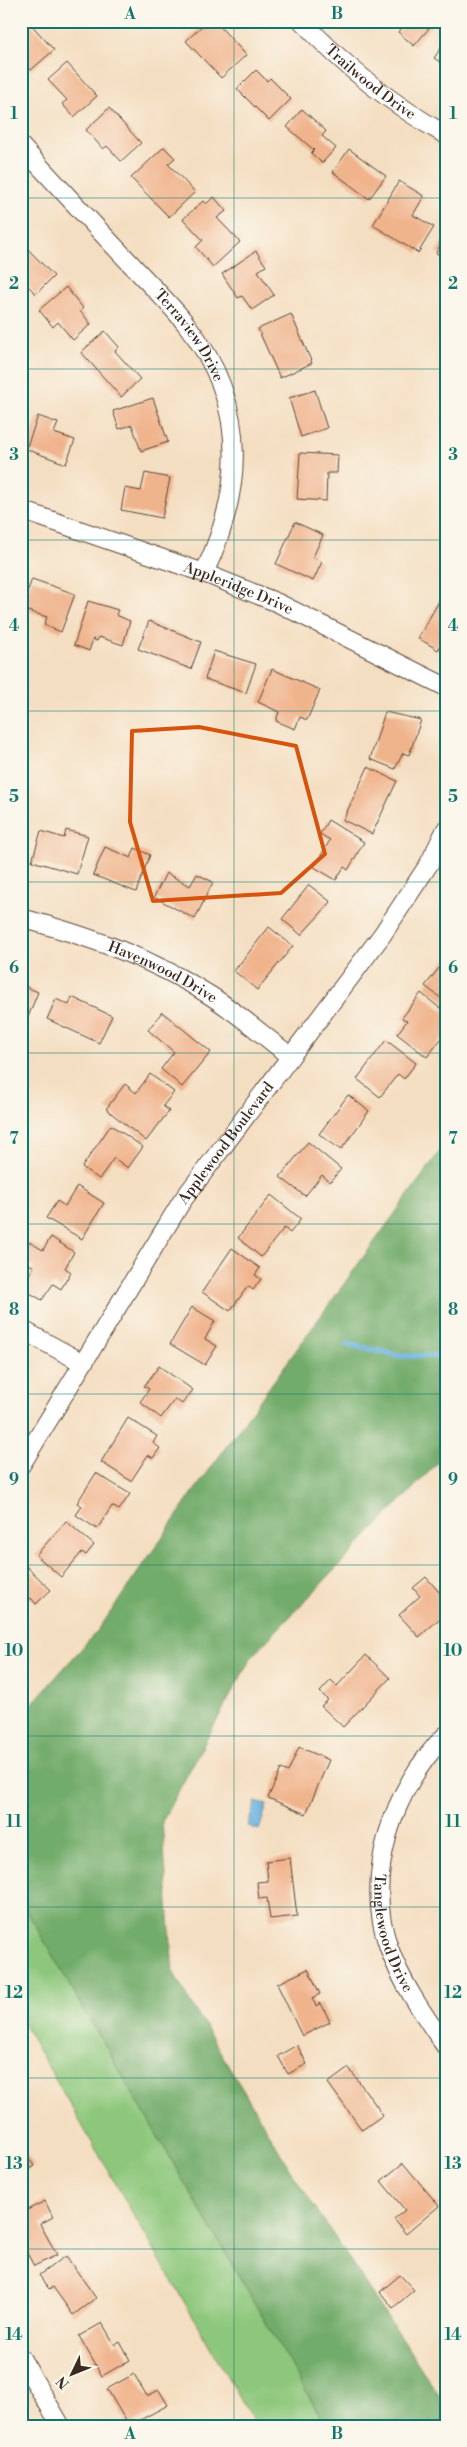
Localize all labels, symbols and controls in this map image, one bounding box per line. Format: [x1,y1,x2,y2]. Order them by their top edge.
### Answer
text: A [123,4,136,24]
text: B [331,4,343,24]
street label: Trailwood Drive [321,40,419,124]
text: 1 [10,104,18,124]
text: 1 [449,104,457,124]
text: 2 [9,274,19,294]
text: 2 [448,274,458,294]
street label: Terraview Drive [150,285,228,384]
text: 3 [9,445,19,465]
text: 3 [448,445,458,465]
street label: Appleridge Drive [180,557,296,619]
text: 4 [9,616,20,636]
text: 4 [448,616,459,636]
text: 5 [9,787,19,807]
text: 5 [448,787,458,807]
street label: Havenwood Drive [105,937,221,1007]
text: 6 [9,958,19,978]
text: 6 [448,958,458,978]
street label: Applewood Boulevard [173,1078,278,1208]
text: 7 [9,1129,19,1149]
text: 7 [448,1129,458,1149]
text: 8 [9,1300,19,1320]
text: 8 [448,1300,458,1320]
text: 9 [9,1470,19,1490]
text: 9 [448,1470,458,1490]
text: 10 [5,1641,23,1661]
text: 10 [444,1641,462,1661]
text: 11 [6,1812,22,1832]
text: 11 [445,1812,461,1832]
street label: Tanglewood Drive [370,1873,418,1996]
text: 12 [5,1983,23,2003]
text: 12 [444,1983,462,2003]
text: 13 [5,2154,23,2174]
text: 13 [444,2154,462,2174]
text: 14 [5,2325,23,2345]
text: 14 [444,2325,462,2345]
north arrow [48,2350,98,2400]
text: N [53,2372,74,2392]
text: A [123,2424,136,2444]
text: B [331,2424,343,2444]

